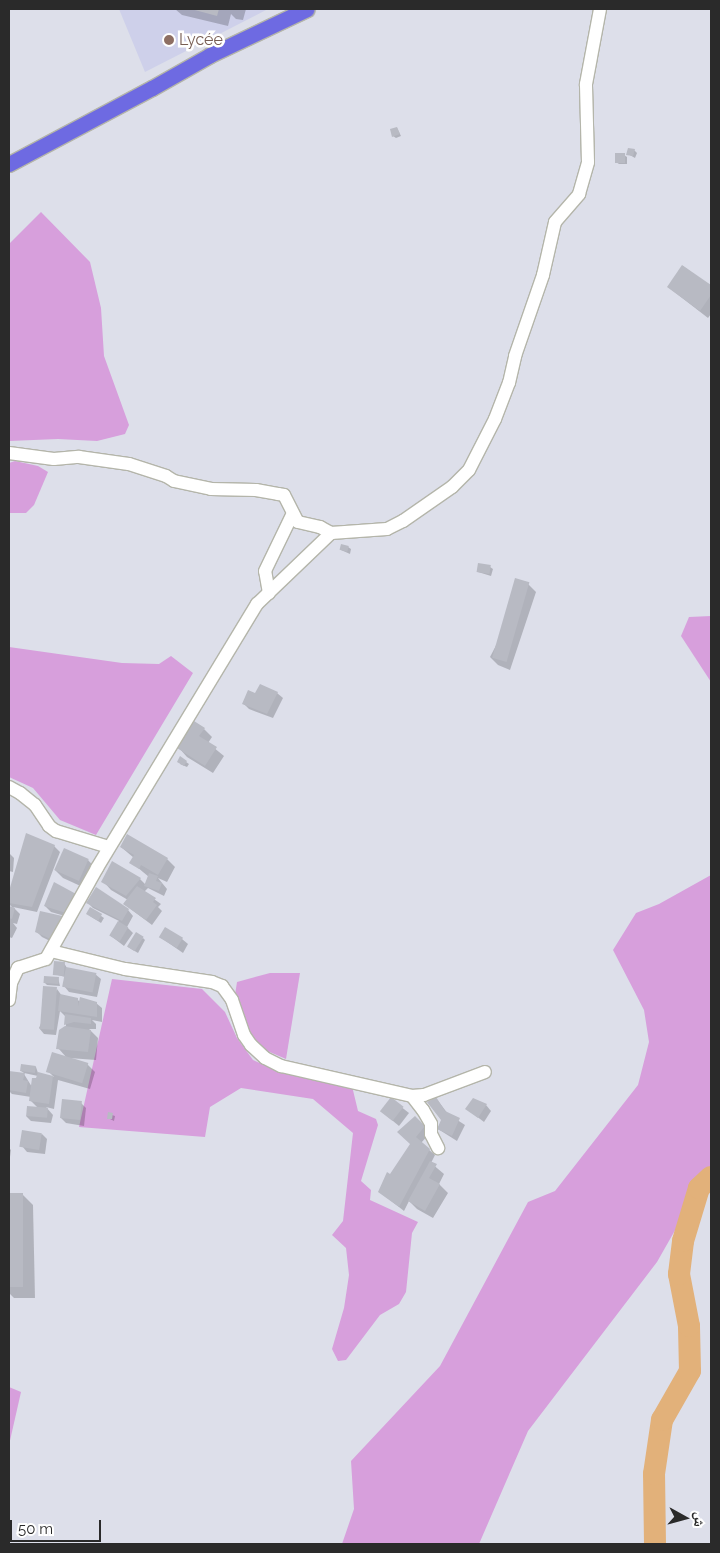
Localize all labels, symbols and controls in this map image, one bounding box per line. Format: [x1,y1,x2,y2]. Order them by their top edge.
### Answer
place label: Lycée [179,30,223,50]
marker: Lycée [163,34,175,46]
north arrow [660,1493,710,1543]
scale bar [12,1510,104,1542]
text: ش [691,1511,709,1528]
text: 50 m [18,1520,53,1538]

